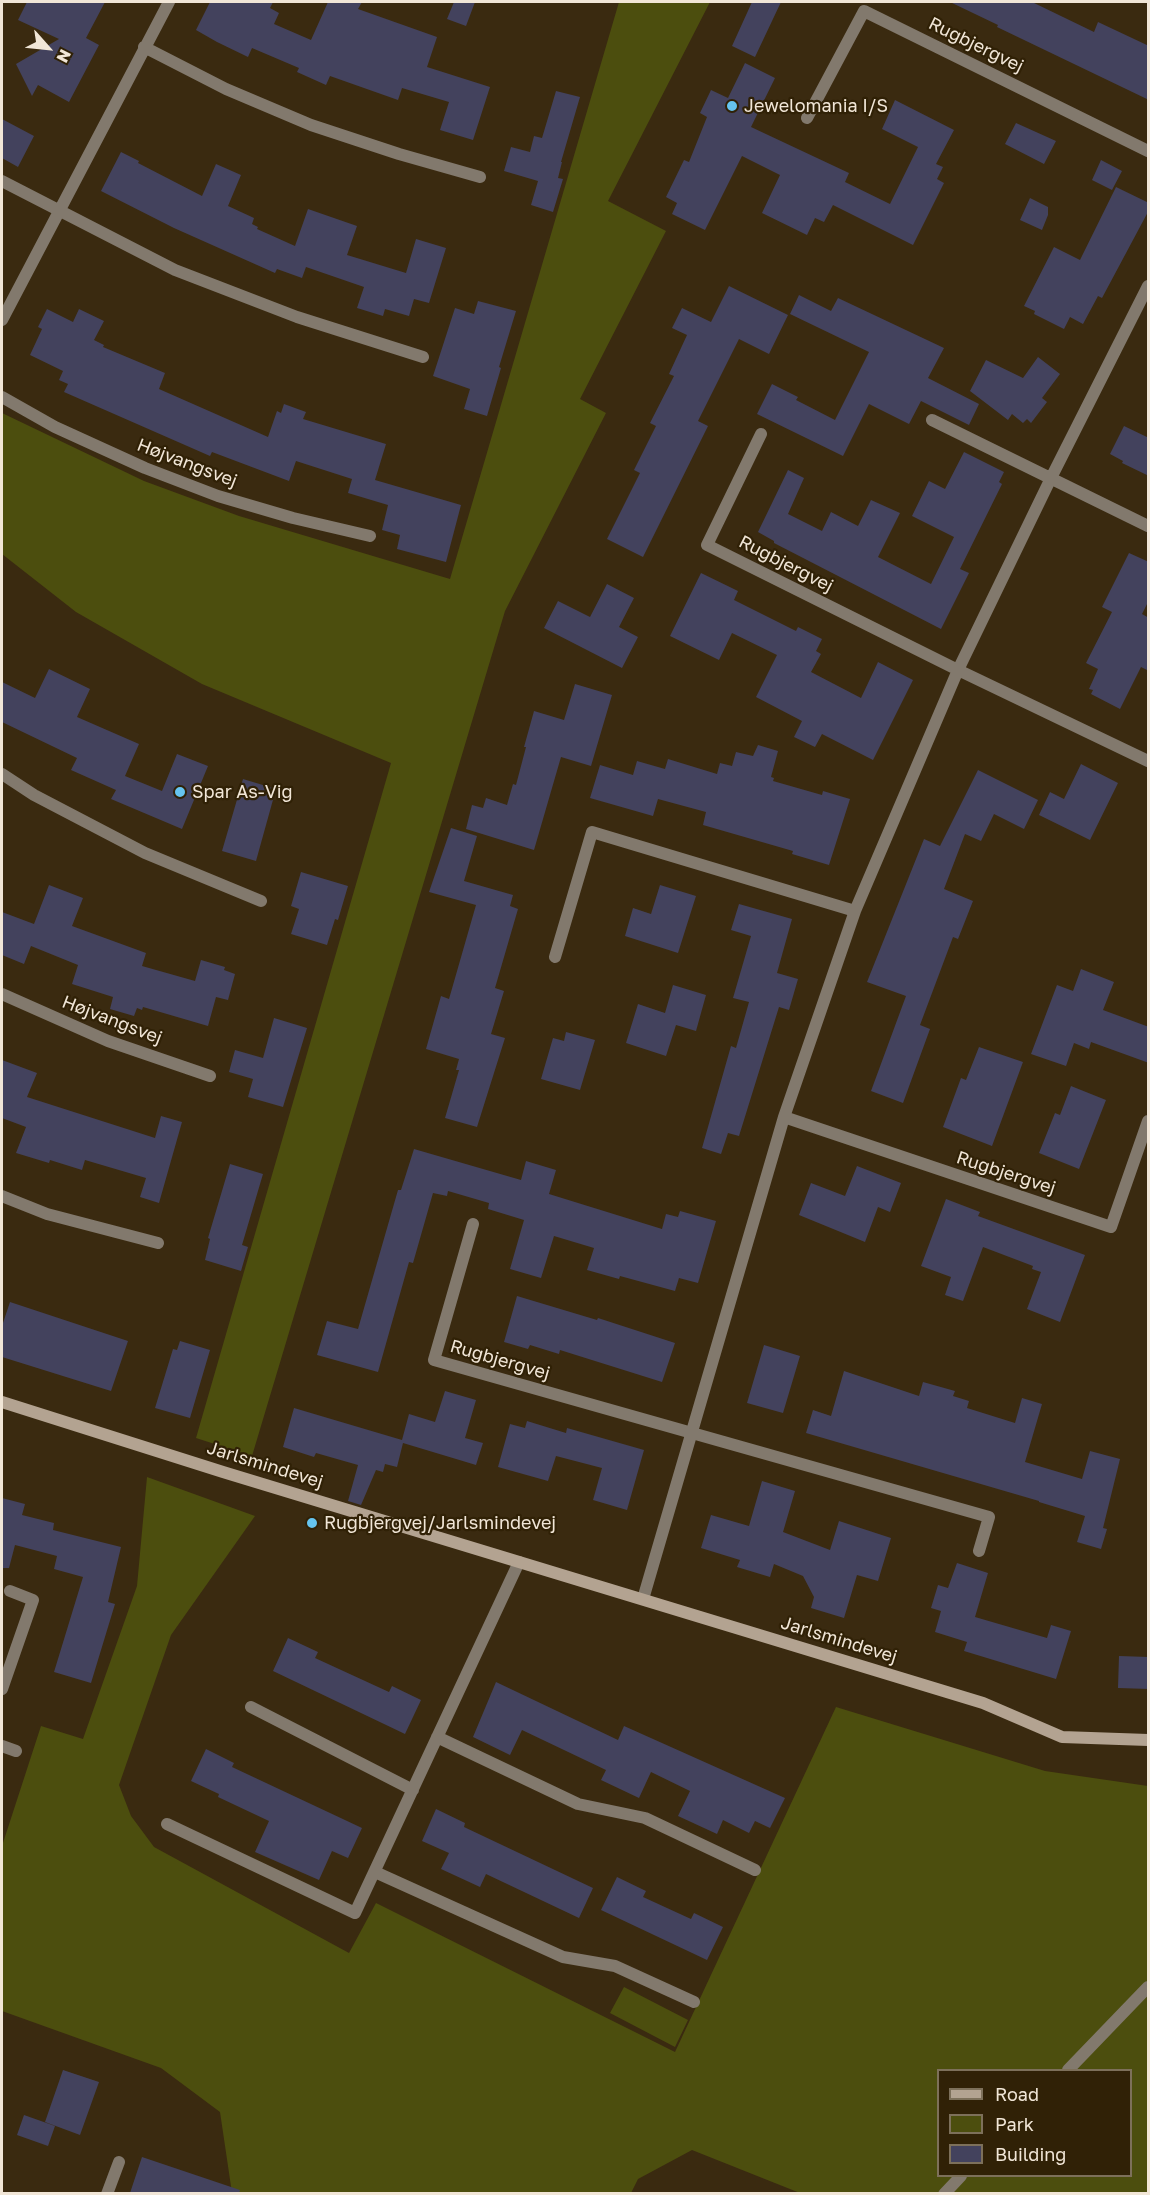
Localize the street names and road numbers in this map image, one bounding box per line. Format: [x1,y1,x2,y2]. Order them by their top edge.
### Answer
street label: Rugbjergvej [925,13,1027,77]
street label: Højvangsvej [134,434,240,492]
street label: Rugbjergvej [735,531,837,597]
street label: Højvangsvej [59,991,165,1049]
street label: Rugbjergvej [954,1147,1058,1199]
street label: Rugbjergvej [447,1335,553,1385]
street label: Jarlsmindevej [204,1437,326,1493]
street label: Jarlsmindevej [778,1612,900,1668]

